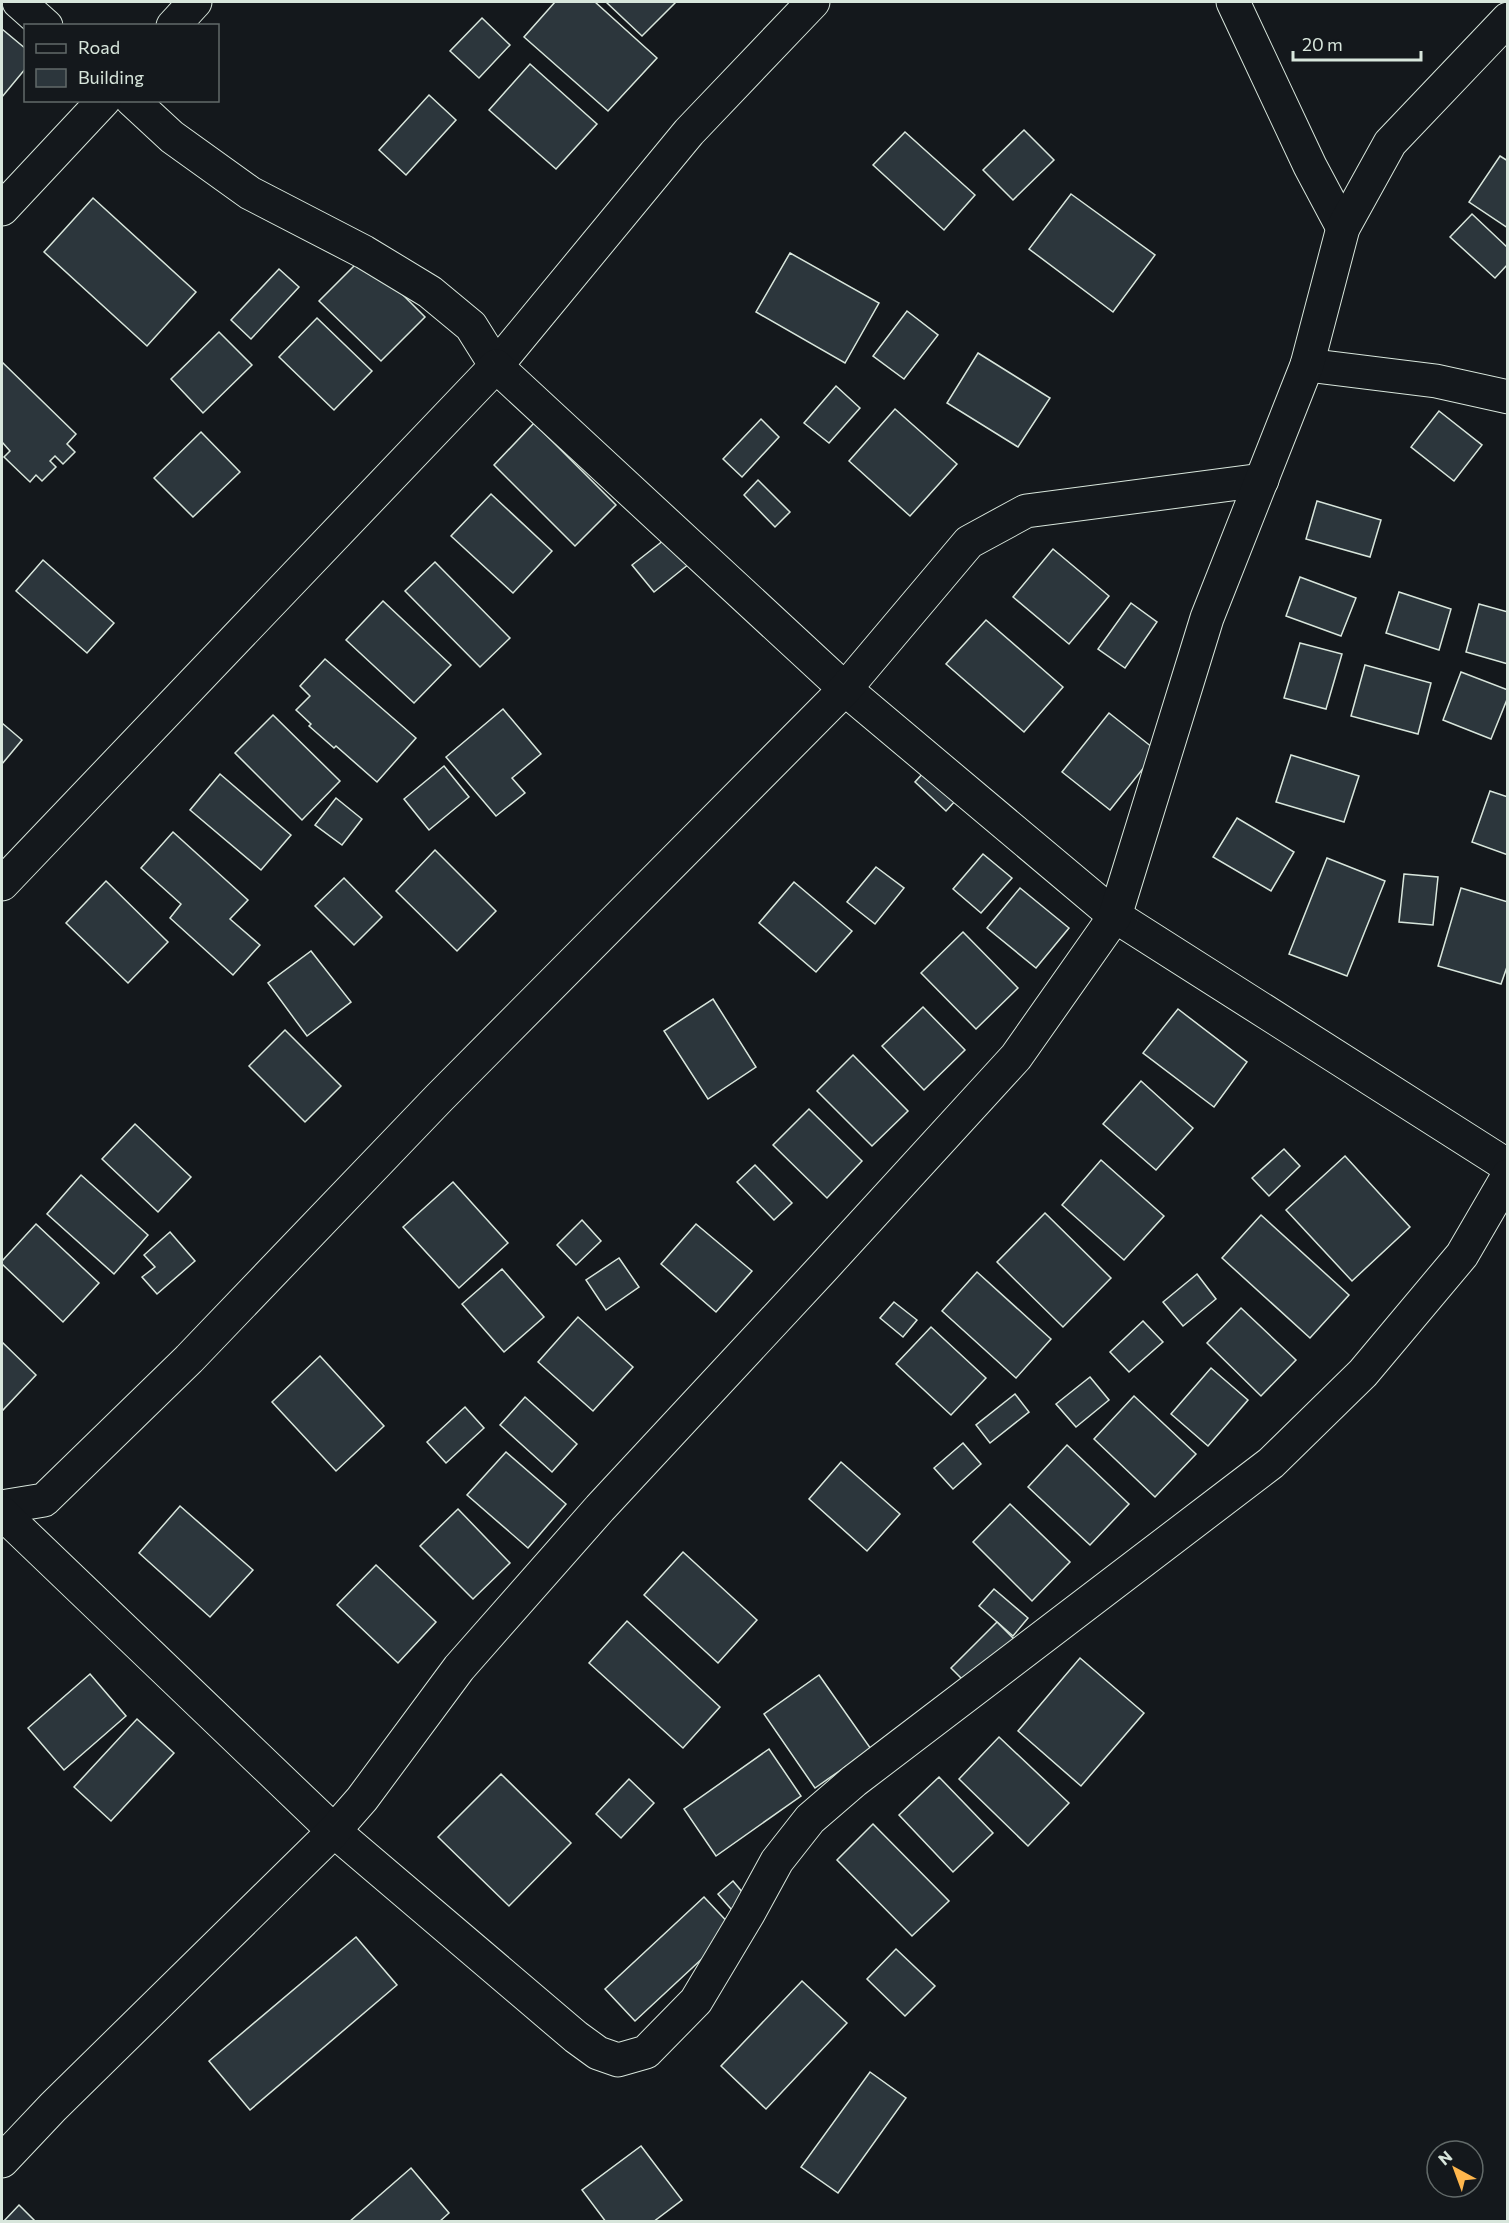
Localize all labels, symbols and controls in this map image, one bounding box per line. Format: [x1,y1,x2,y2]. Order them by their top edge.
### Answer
legend [24,24,219,102]
scale bar [1293,24,1420,62]
text: 20 m [1302,33,1343,55]
text: Road [78,36,120,58]
text: Building [78,66,144,88]
north arrow [1425,2139,1485,2199]
text: N [1434,2146,1456,2168]

